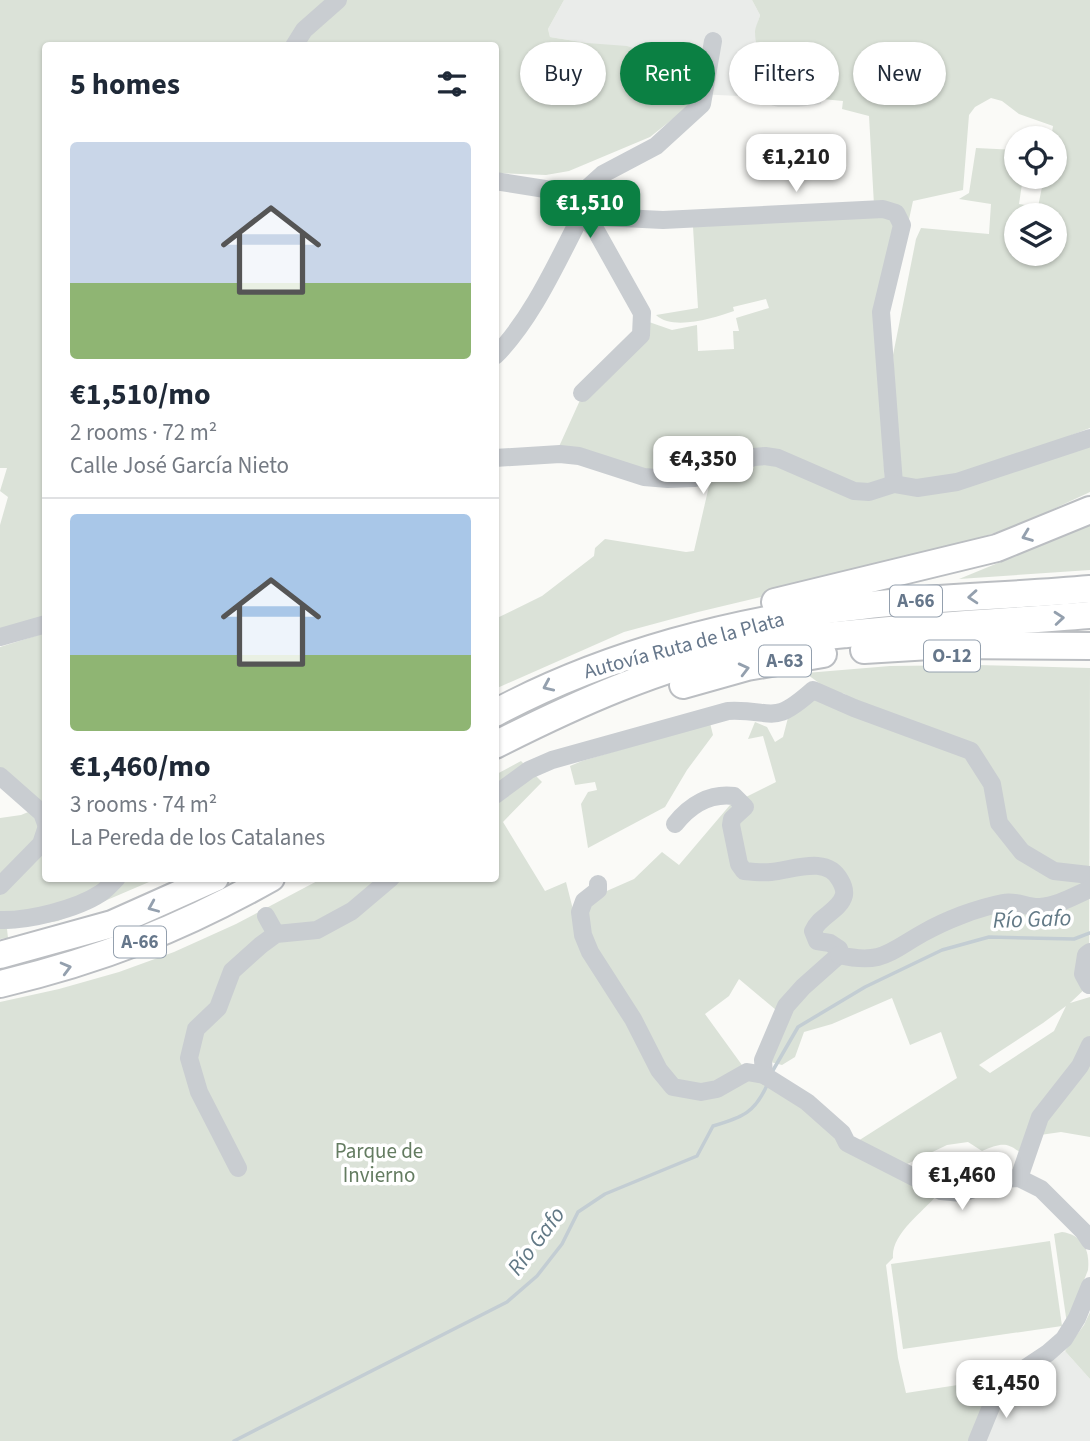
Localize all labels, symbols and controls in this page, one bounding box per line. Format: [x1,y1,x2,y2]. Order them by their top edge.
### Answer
chip: Buy [520,42,606,105]
chip: Rent [620,42,715,105]
chip: Filters [729,42,839,105]
chip: New [853,42,946,105]
text: 5 homes [70,63,180,106]
icon: filters [433,65,471,103]
map controls [1004,126,1067,266]
button: locate [1004,126,1067,189]
pin: €1,210 [739,134,853,194]
text: €1,210 [762,140,830,173]
pin: €1,510 [533,180,647,240]
text: €1,510 [556,186,624,219]
icon: home [208,187,334,313]
button: layers [1004,203,1067,266]
text: €1,510/mo [70,373,211,416]
text: 2 rooms · 72 m² [70,416,217,449]
pin: €4,350 [646,436,760,496]
text: €4,350 [669,442,737,475]
text: Calle José García Nieto [70,449,289,482]
one-way arrow [1021,528,1034,542]
icon: home [208,559,334,685]
road number: A-66 [890,586,942,616]
one-way arrow [967,590,978,605]
street label: Autovía Ruta de la Plata [580,604,788,686]
one-way arrow [1053,611,1064,626]
road number: O-12 [924,640,980,671]
road number: A-63 [759,646,811,676]
one-way arrow [737,663,749,677]
one-way arrow [543,678,555,692]
text: €1,460/mo [70,745,211,788]
text: 3 rooms · 74 m² [70,788,217,821]
text: La Pereda de los Catalanes [70,821,325,854]
one-way arrow [147,898,159,912]
water label: Río Gafo [992,901,1072,937]
road number: A-66 [114,926,166,958]
one-way arrow [60,961,72,976]
park label: Parque de Invierno [335,1136,423,1190]
pin: €1,460 [905,1152,1019,1212]
text: €1,460 [928,1158,996,1191]
water label: Río Gafo [499,1200,573,1282]
pin: €1,450 [949,1360,1063,1420]
text: €1,450 [972,1366,1040,1399]

